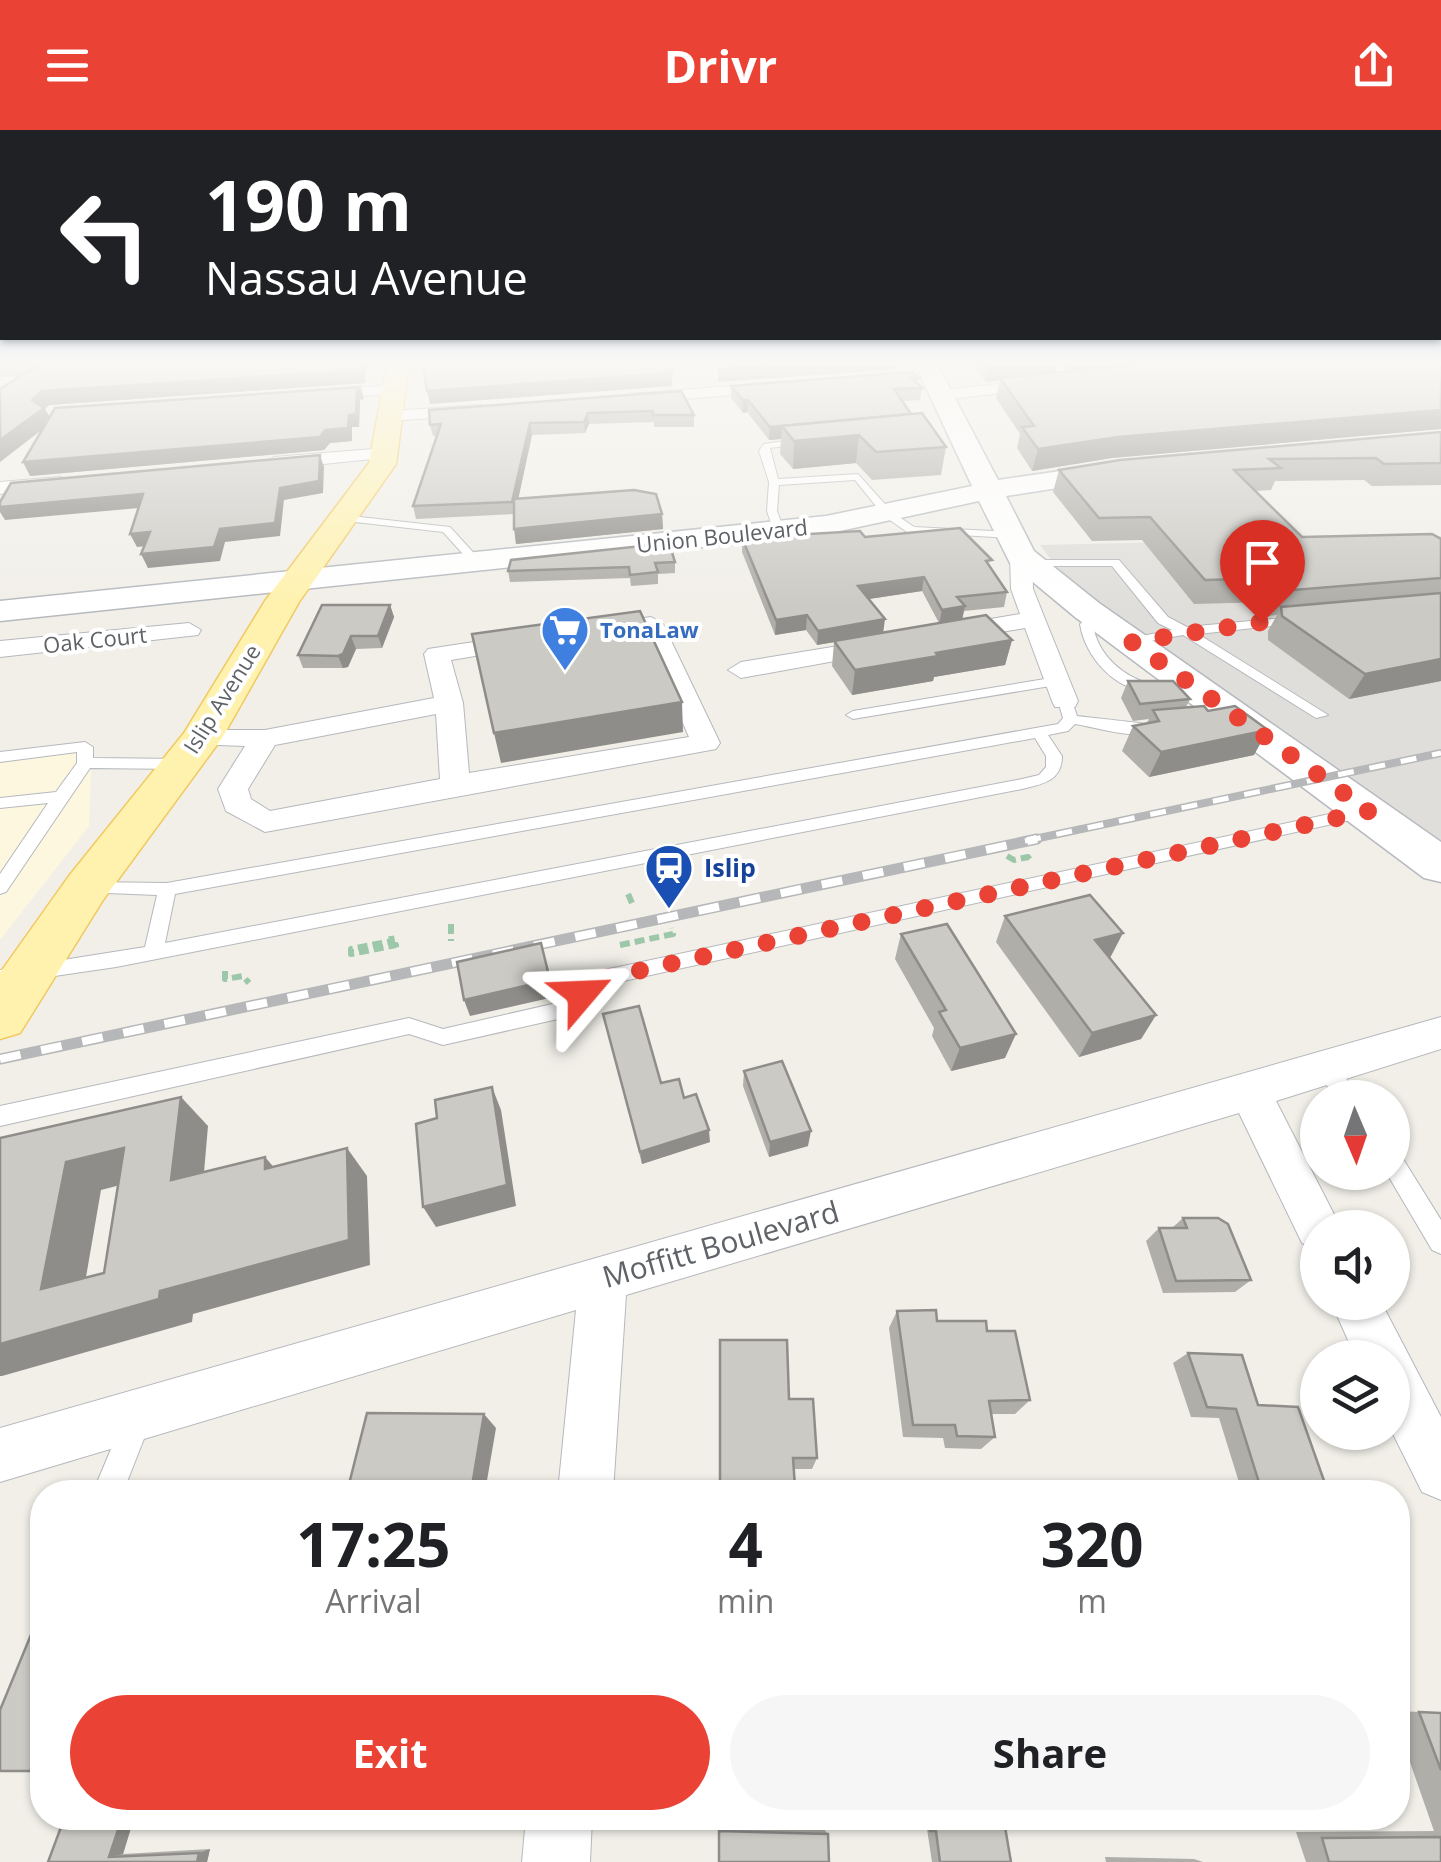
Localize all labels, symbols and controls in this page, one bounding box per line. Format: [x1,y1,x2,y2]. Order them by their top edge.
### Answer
text: Drivr [664,35,777,96]
icon: menu [40,38,95,93]
icon: share [1346,38,1401,93]
text: 190 m [205,156,412,252]
icon: left [40,170,170,300]
text: Nassau Avenue [205,247,528,308]
street label: Union Boulevard [635,511,809,559]
pin [1220,520,1305,623]
icon: arrive [1235,535,1290,590]
supermarket icon: TonaLaw [539,604,591,672]
place label: TonaLaw [600,614,699,644]
street label: Oak Court [42,619,148,659]
street label: Islip Avenue [176,638,267,759]
station icon: Islip [643,842,695,910]
place label: Islip [704,850,756,884]
position arrow [530,942,634,1046]
north arrow [1300,1080,1410,1190]
map controls [1300,1080,1410,1450]
street label: Moffitt Boulevard [597,1190,844,1297]
button: sound [1300,1210,1410,1320]
button: layers [1300,1340,1410,1450]
text: 17:25 [296,1503,451,1585]
text: 4 [729,1503,763,1585]
text: 320 [1041,1503,1144,1585]
text: Arrival [325,1579,422,1622]
text: min [717,1579,774,1622]
text: m [1077,1579,1107,1622]
button: Exit [70,1695,710,1810]
button: Share [730,1695,1370,1810]

